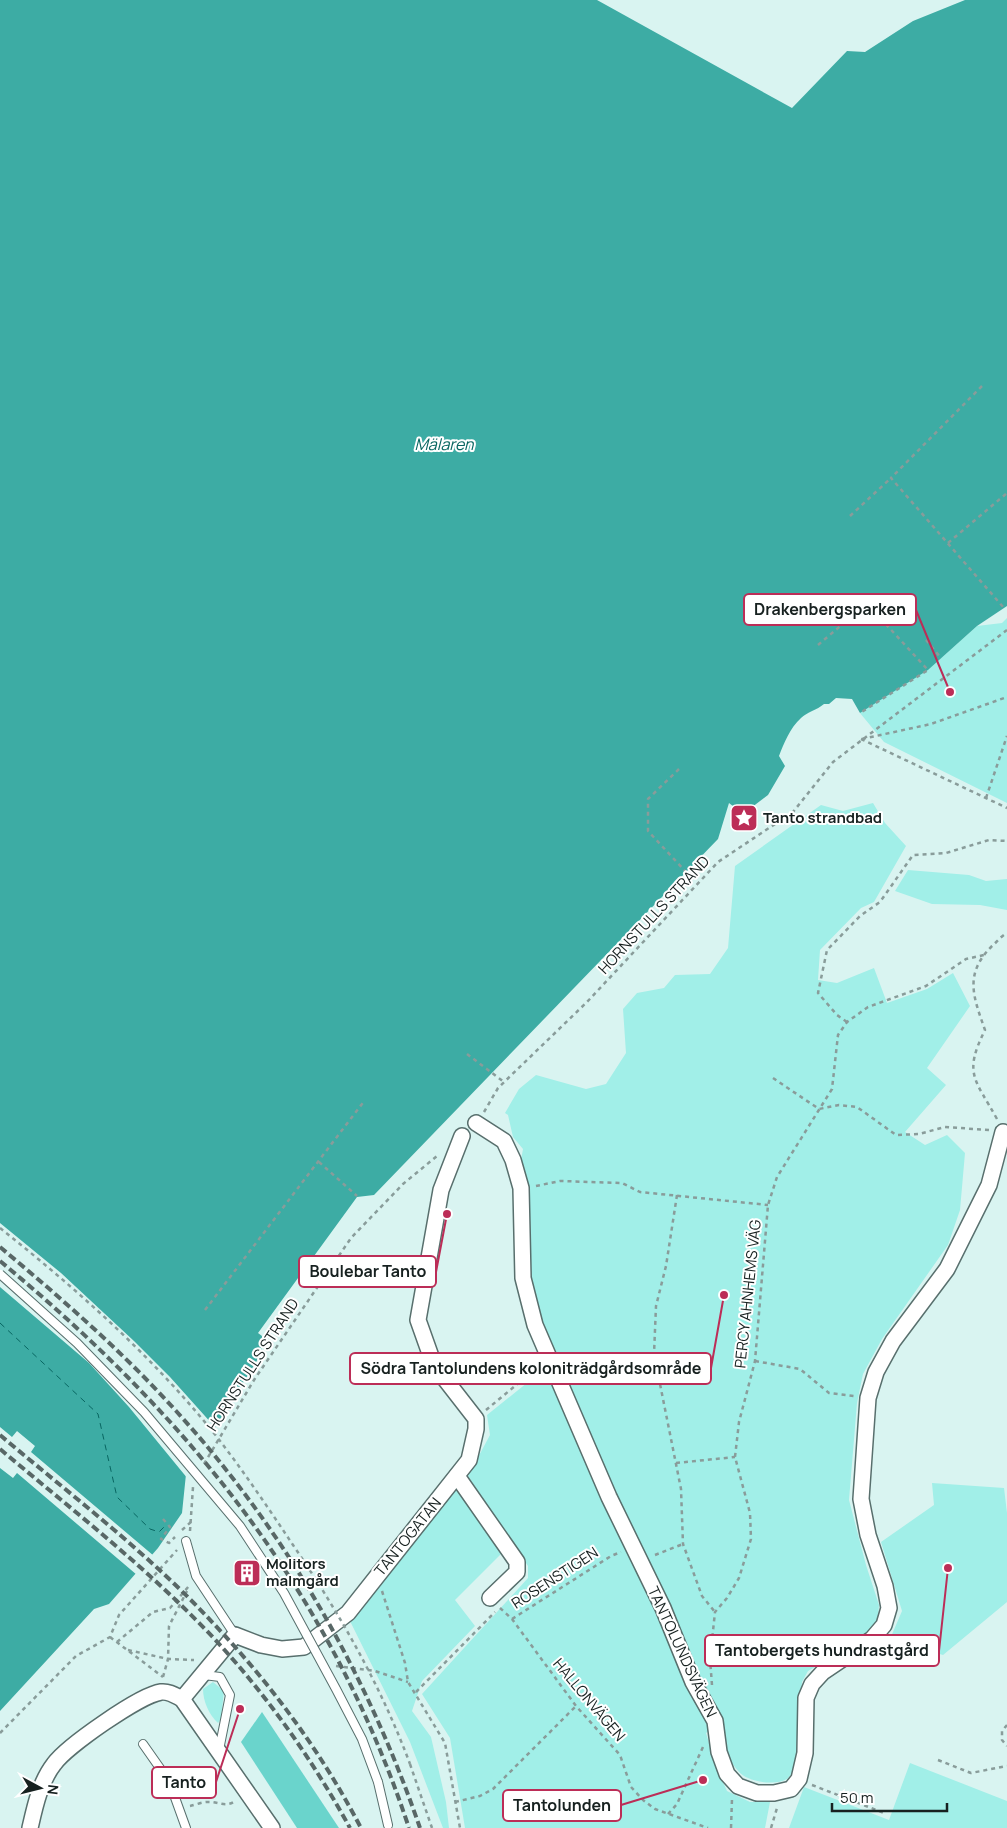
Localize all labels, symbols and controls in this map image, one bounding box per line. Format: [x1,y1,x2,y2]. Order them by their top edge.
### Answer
water label: Mälaren [414,433,474,455]
callout: Drakenbergsparken [744,594,916,625]
text: Drakenbergsparken [754,598,906,620]
place icon: Tanto strandbad [729,803,759,833]
place label: Tanto strandbad [763,807,882,828]
street label: HORNSTULLS STRAND [593,851,714,978]
street label: PERCY AHNHEMS VÄG [729,1218,766,1369]
callout: Boulebar Tanto [299,1256,436,1287]
text: Boulebar Tanto [310,1260,427,1282]
street label: HORNSTULLS STRAND [202,1294,303,1435]
callout: Södra Tantolundens koloniträdgårdsområde [350,1353,711,1384]
text: Södra Tantolundens koloniträdgårdsområde [361,1357,702,1379]
street label: TANTOGATAN [369,1493,446,1580]
street label: ROSENSTIGEN [507,1542,602,1613]
place label: Molitors malmgård [266,1553,339,1591]
building icon: Molitors malmgård [232,1558,262,1588]
street label: TANTOLUNDSVÄGEN [643,1583,722,1721]
callout: Tantobergets hundrastgård [705,1635,939,1666]
text: Tantobergets hundrastgård [715,1639,929,1661]
street label: HALLONVÄGEN [548,1654,630,1746]
north arrow [15,1763,65,1813]
callout: Tanto [152,1767,216,1798]
text: Tanto [162,1771,206,1793]
scale bar [832,1780,947,1812]
text: N [43,1783,63,1796]
text: 50 m [840,1787,874,1808]
callout: Tantolunden [503,1790,621,1821]
text: Tantolunden [513,1794,611,1816]

